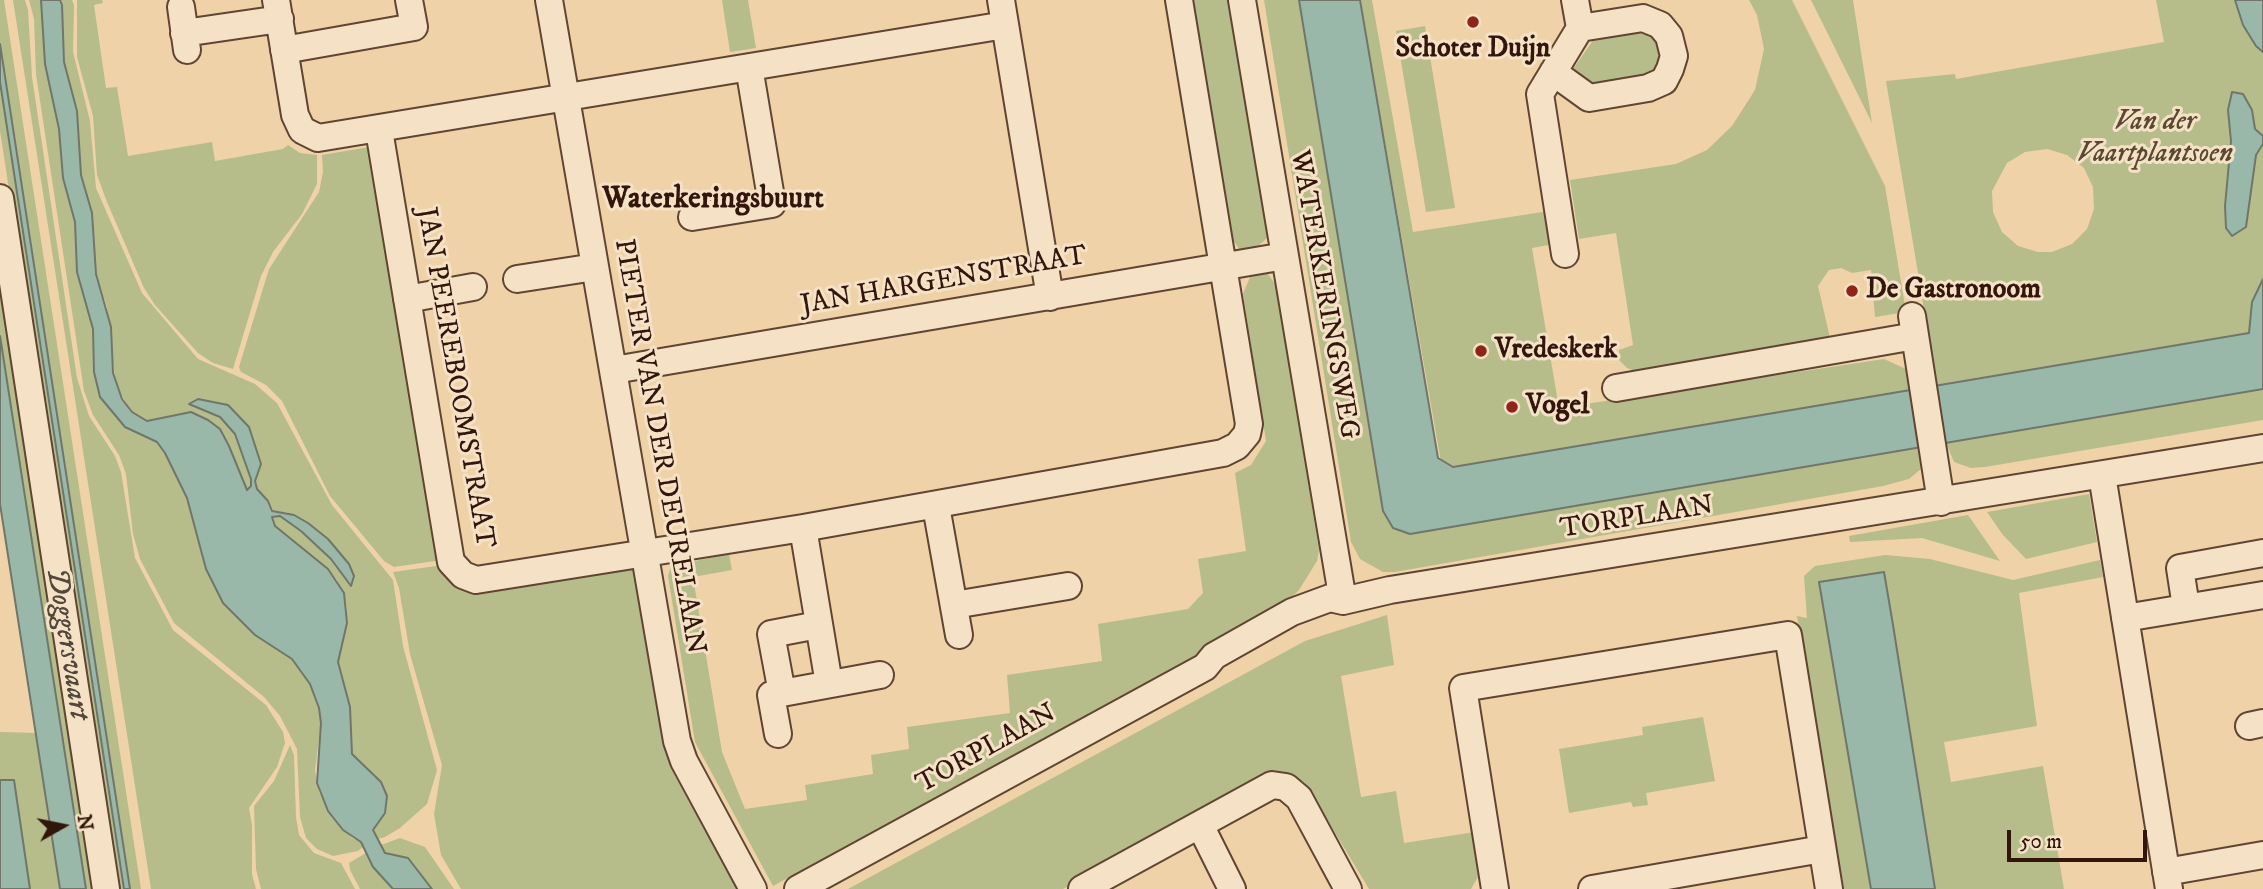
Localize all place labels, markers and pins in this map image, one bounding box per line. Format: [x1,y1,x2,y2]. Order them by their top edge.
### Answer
marker: Schoter Duijn [1465,14,1481,30]
place label: Schoter Duijn [1396,33,1550,67]
place label: De Gastronoom [1866,274,2041,308]
marker: De Gastronoom [1844,283,1860,299]
place label: Vredeskerk [1495,334,1617,368]
marker: Vredeskerk [1473,343,1489,359]
place label: Vogel [1526,390,1589,424]
marker: Vogel [1504,399,1520,415]

